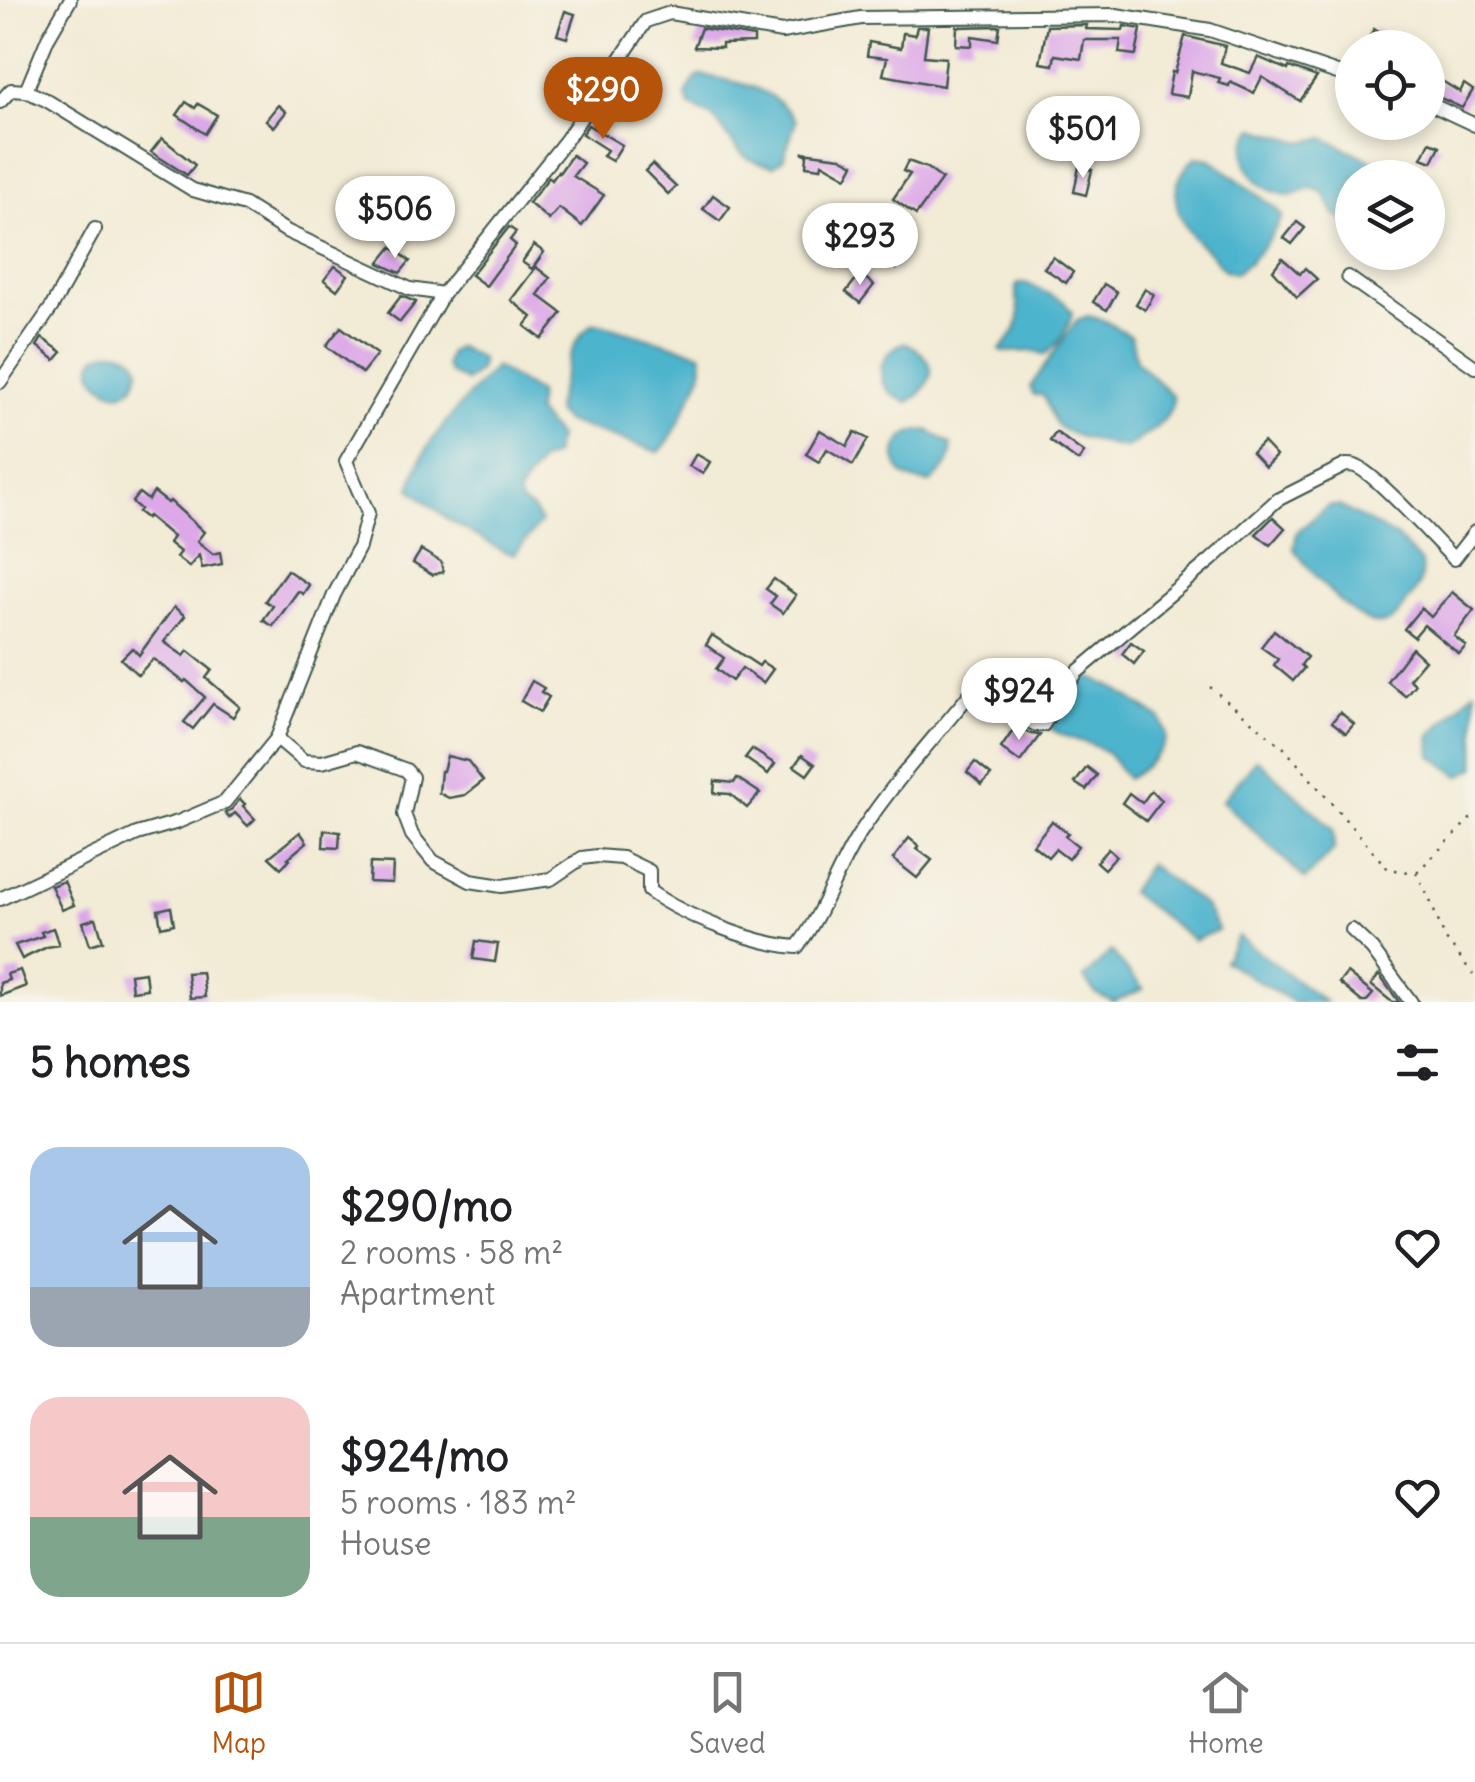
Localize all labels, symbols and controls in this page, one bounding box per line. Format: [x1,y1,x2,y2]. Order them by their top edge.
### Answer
map controls [1335,30,1445,270]
button: locate [1335,30,1445,140]
pin: $290 [544,57,662,142]
text: $290 [566,69,640,110]
pin: $501 [1024,96,1142,181]
text: $501 [1048,108,1118,149]
button: layers [1335,160,1445,270]
pin: $506 [336,176,454,261]
text: $506 [357,188,433,229]
pin: $293 [801,203,919,288]
text: $293 [824,215,896,256]
pin: $924 [960,658,1078,743]
text: $924 [983,670,1055,711]
icon: filters [1390,1035,1445,1090]
text: 5 homes [30,1036,191,1088]
text: $290/mo [340,1180,513,1232]
icon: home [110,1187,230,1307]
icon: heart [1390,1220,1445,1275]
text: 2 rooms · 58 m² [340,1232,563,1273]
text: Apartment [340,1273,495,1314]
text: $924/mo [340,1430,509,1482]
icon: home [110,1437,230,1557]
icon: heart [1390,1470,1445,1525]
text: 5 rooms · 183 m² [340,1482,577,1523]
text: House [340,1523,431,1564]
tab: Map [211,1665,266,1761]
tab: Saved [689,1665,766,1761]
tab: Home [1188,1665,1264,1761]

